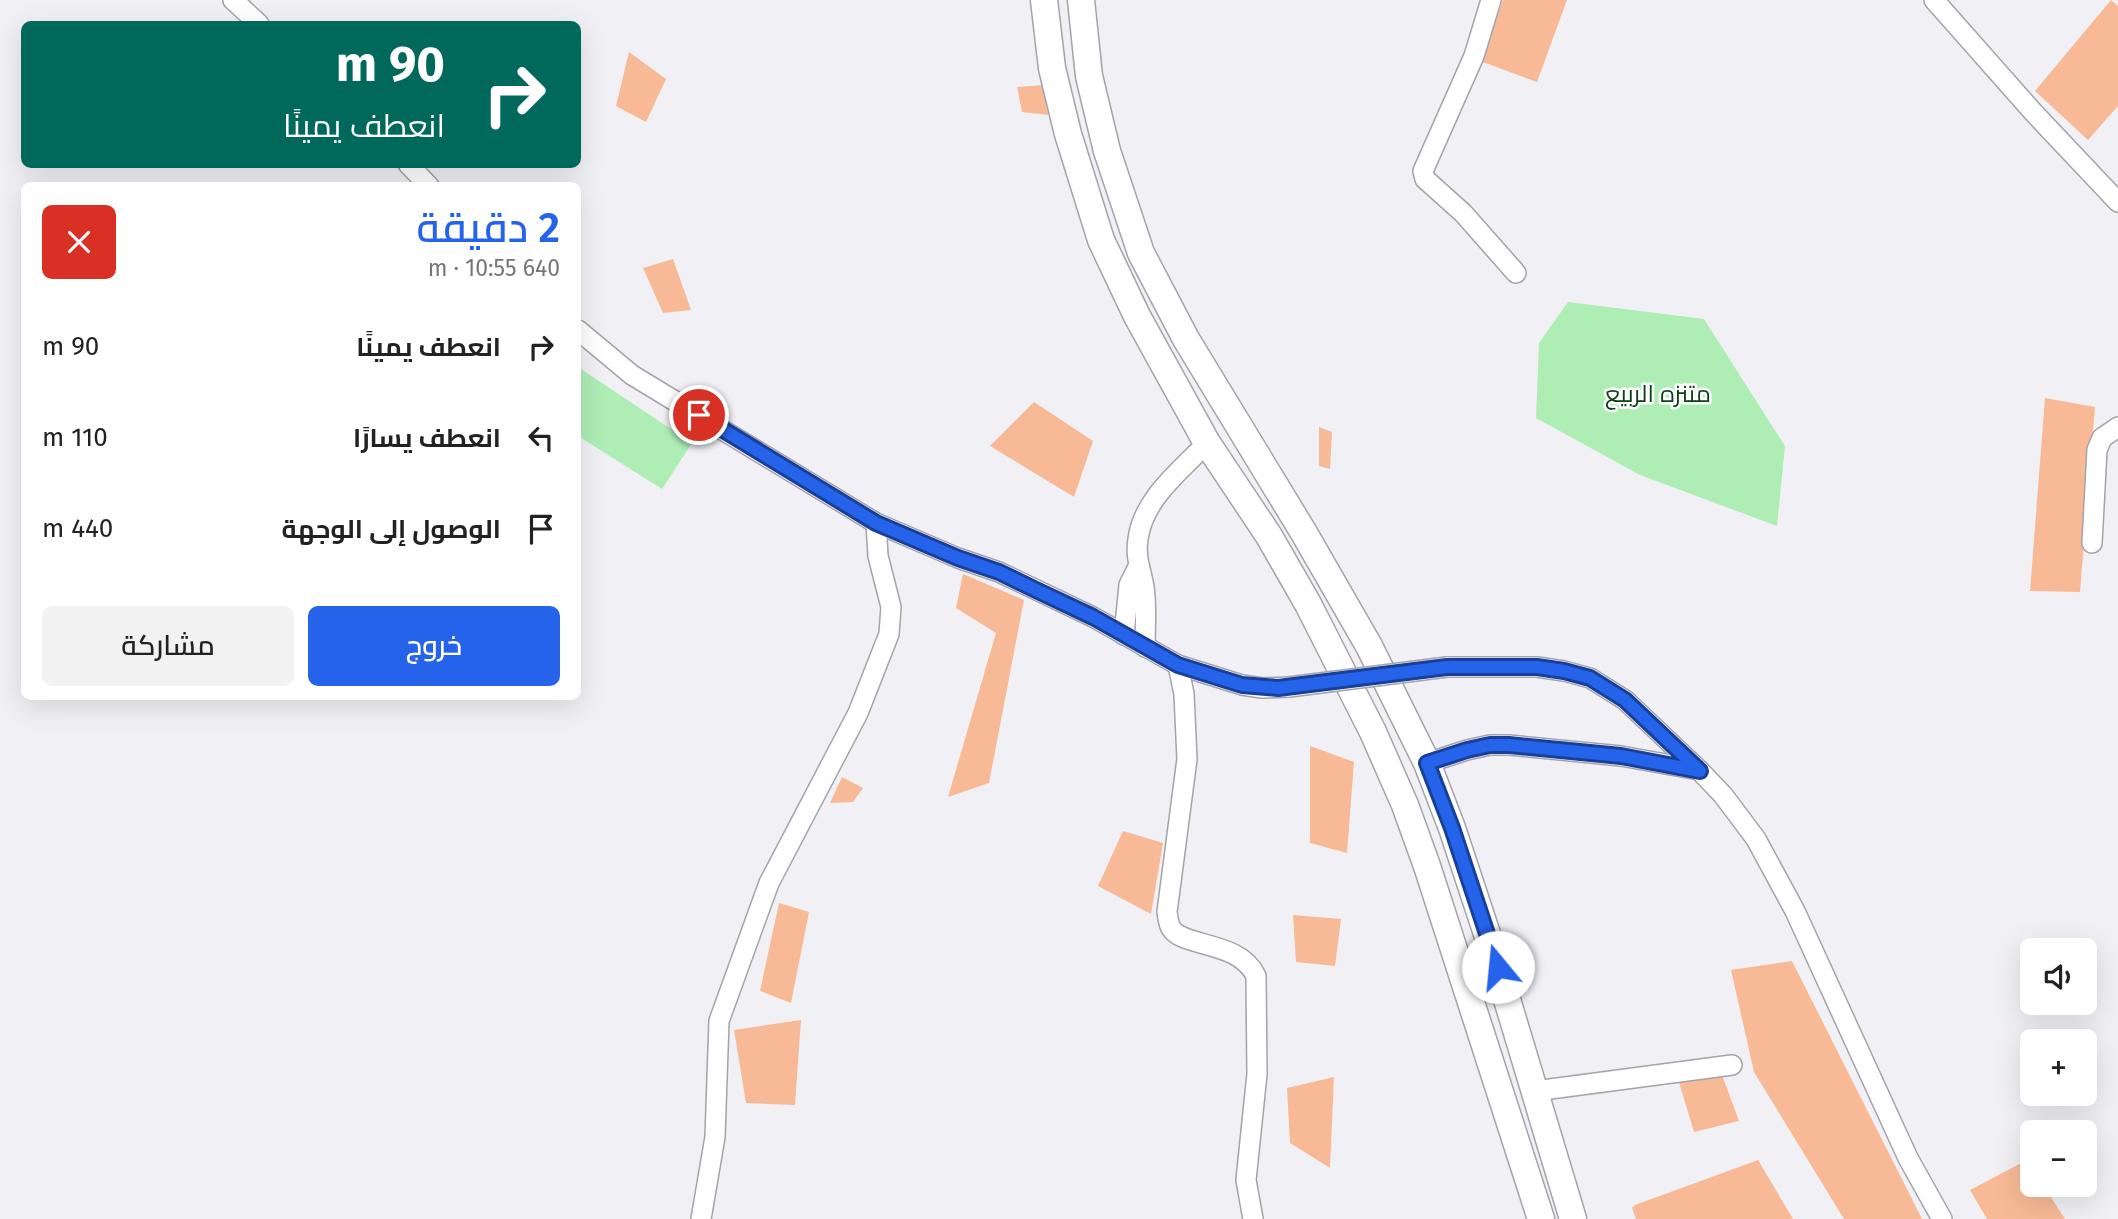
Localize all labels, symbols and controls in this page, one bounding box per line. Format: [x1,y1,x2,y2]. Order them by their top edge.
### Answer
text: 90 m [336,35,445,94]
icon: right [469,49,560,140]
text: انعطف يمينًا [283,107,445,145]
text: 2 دقيقة [416,203,560,253]
button: close [42,205,116,279]
text: 640 m · 10:55 [428,254,560,282]
icon: right [522,328,560,366]
text: 90 m [42,331,99,362]
text: انعطف يمينًا [356,332,501,363]
park label: متنزه الربيع [1605,380,1711,410]
pin [669,385,729,445]
icon: arrive [680,396,718,434]
icon: left [522,419,560,457]
text: 110 m [42,422,108,453]
text: انعطف يسارًا [353,423,501,454]
icon: arrive [522,510,560,548]
text: 440 m [42,513,113,544]
text: الوصول إلى الوجهة [282,514,501,545]
button: مشاركة [42,606,294,686]
button: خروج [308,606,560,686]
position arrow [1461,930,1535,1004]
map controls [2020,938,2097,1197]
button: sound [2020,938,2097,1015]
button: + [2020,1029,2097,1106]
button: − [2020,1120,2097,1197]

